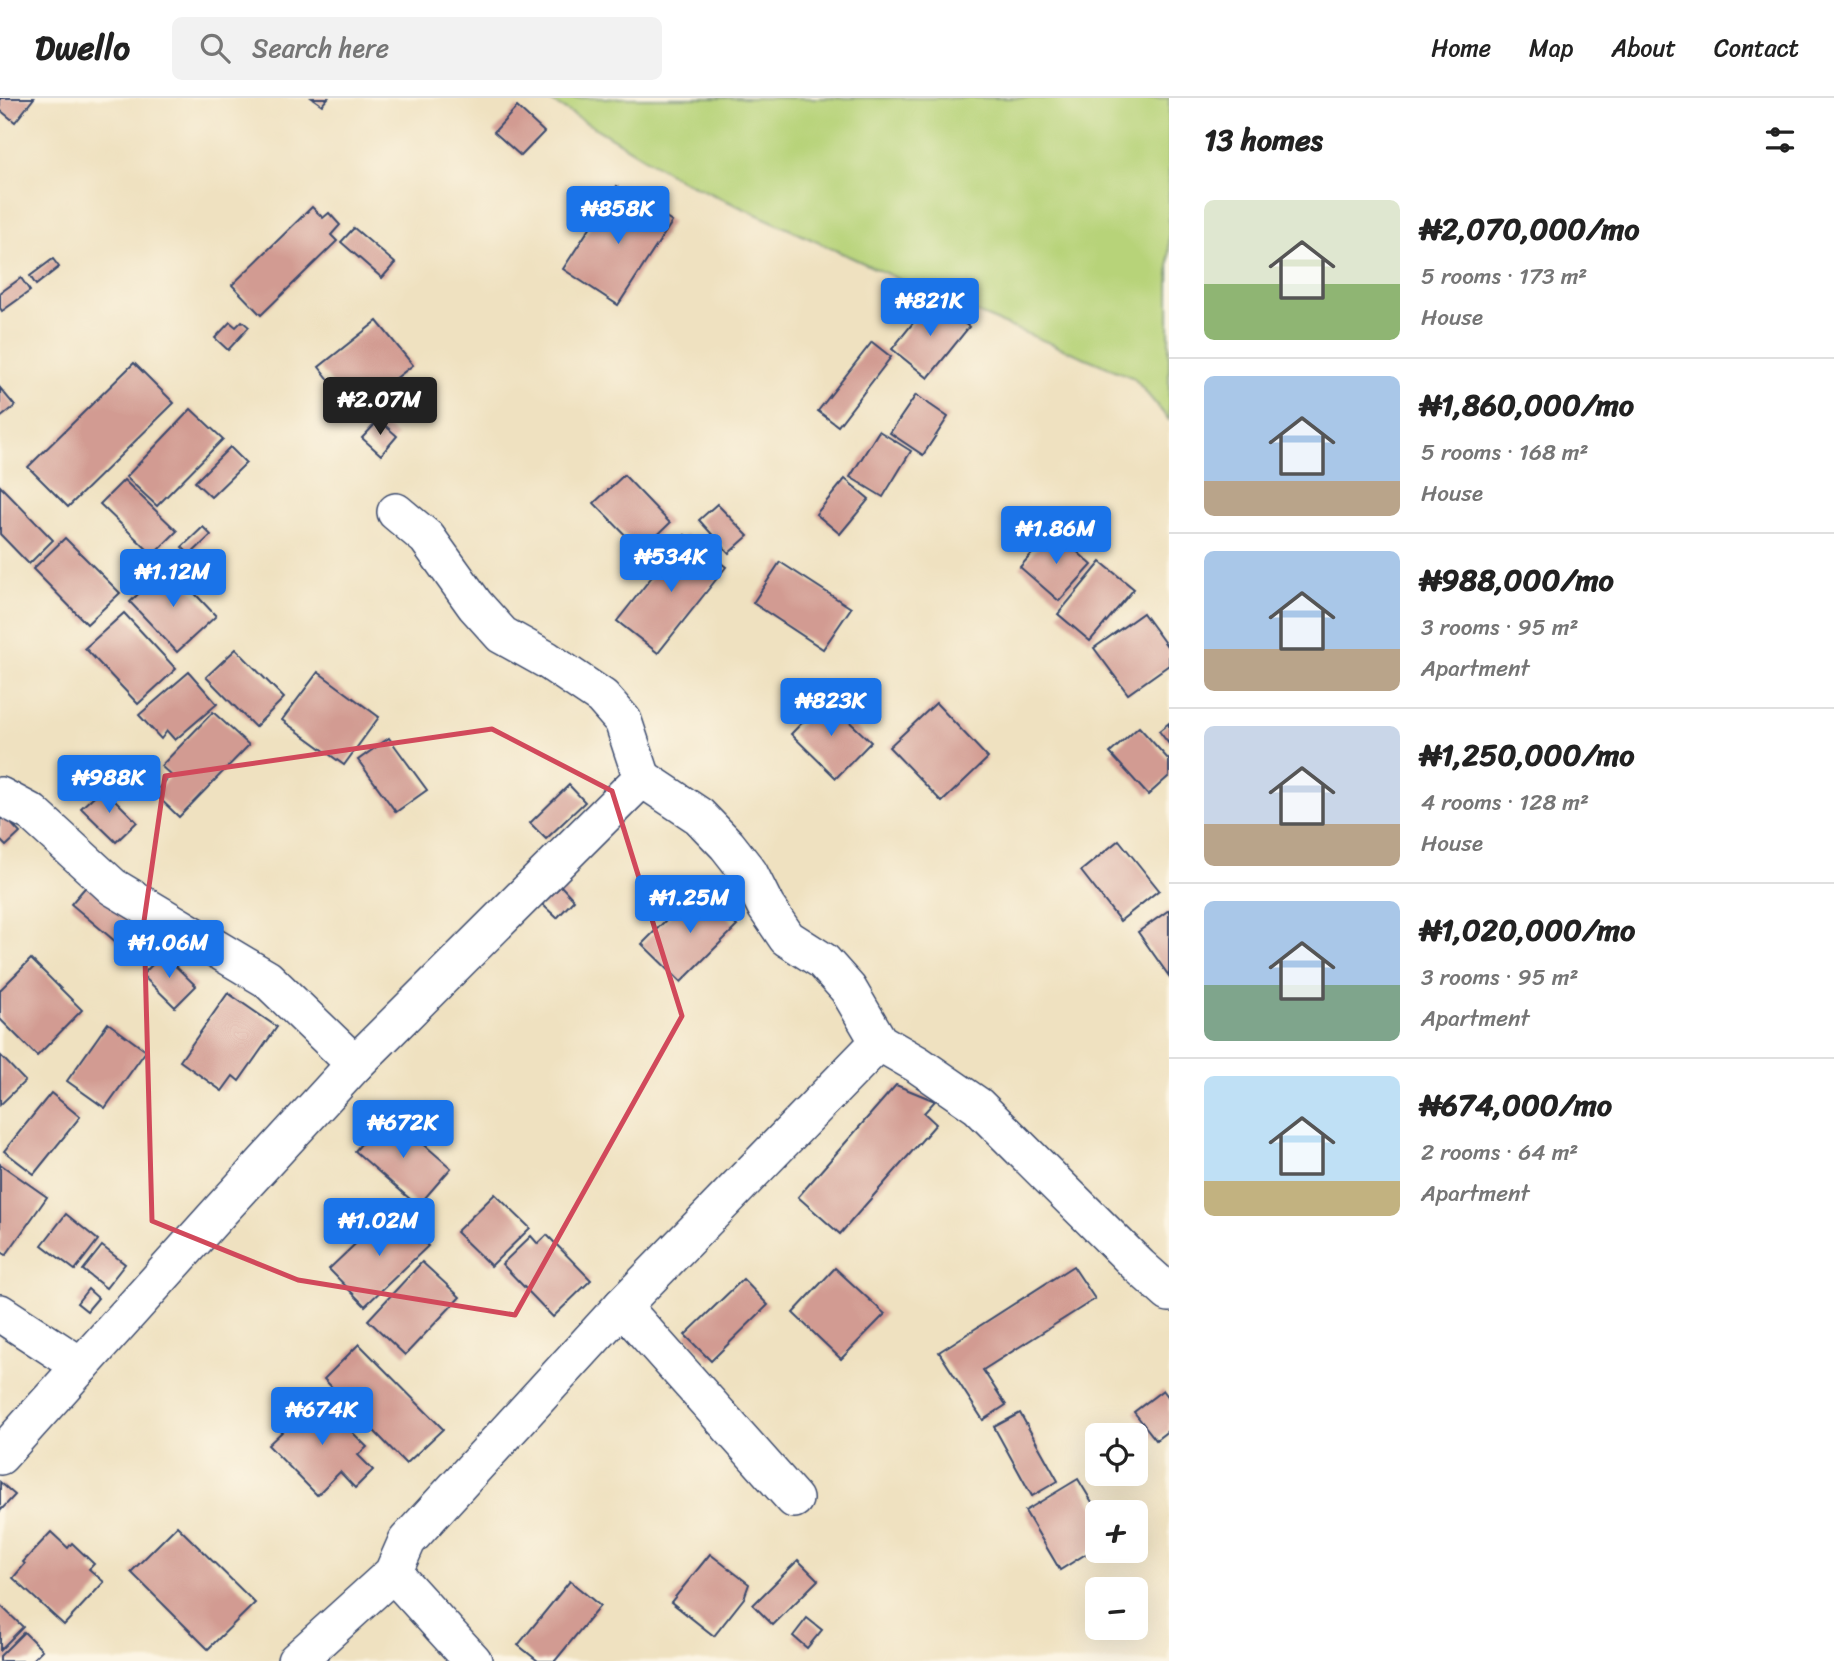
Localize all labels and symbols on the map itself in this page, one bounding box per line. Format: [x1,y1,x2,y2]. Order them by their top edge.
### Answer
pin: ₦858K [569,186,667,246]
pin: ₦821K [881,278,979,338]
pin: ₦2.07M [323,378,437,437]
pin: ₦1.86M [999,506,1113,566]
pin: ₦534K [622,534,720,594]
pin: ₦1.12M [116,550,230,609]
pin: ₦823K [782,678,880,738]
pin: ₦988K [60,756,158,815]
pin: ₦1.25M [633,876,747,935]
pin: ₦1.06M [112,920,226,980]
pin: ₦672K [354,1100,452,1160]
pin: ₦1.02M [322,1198,436,1258]
pin: ₦674K [273,1388,371,1447]

